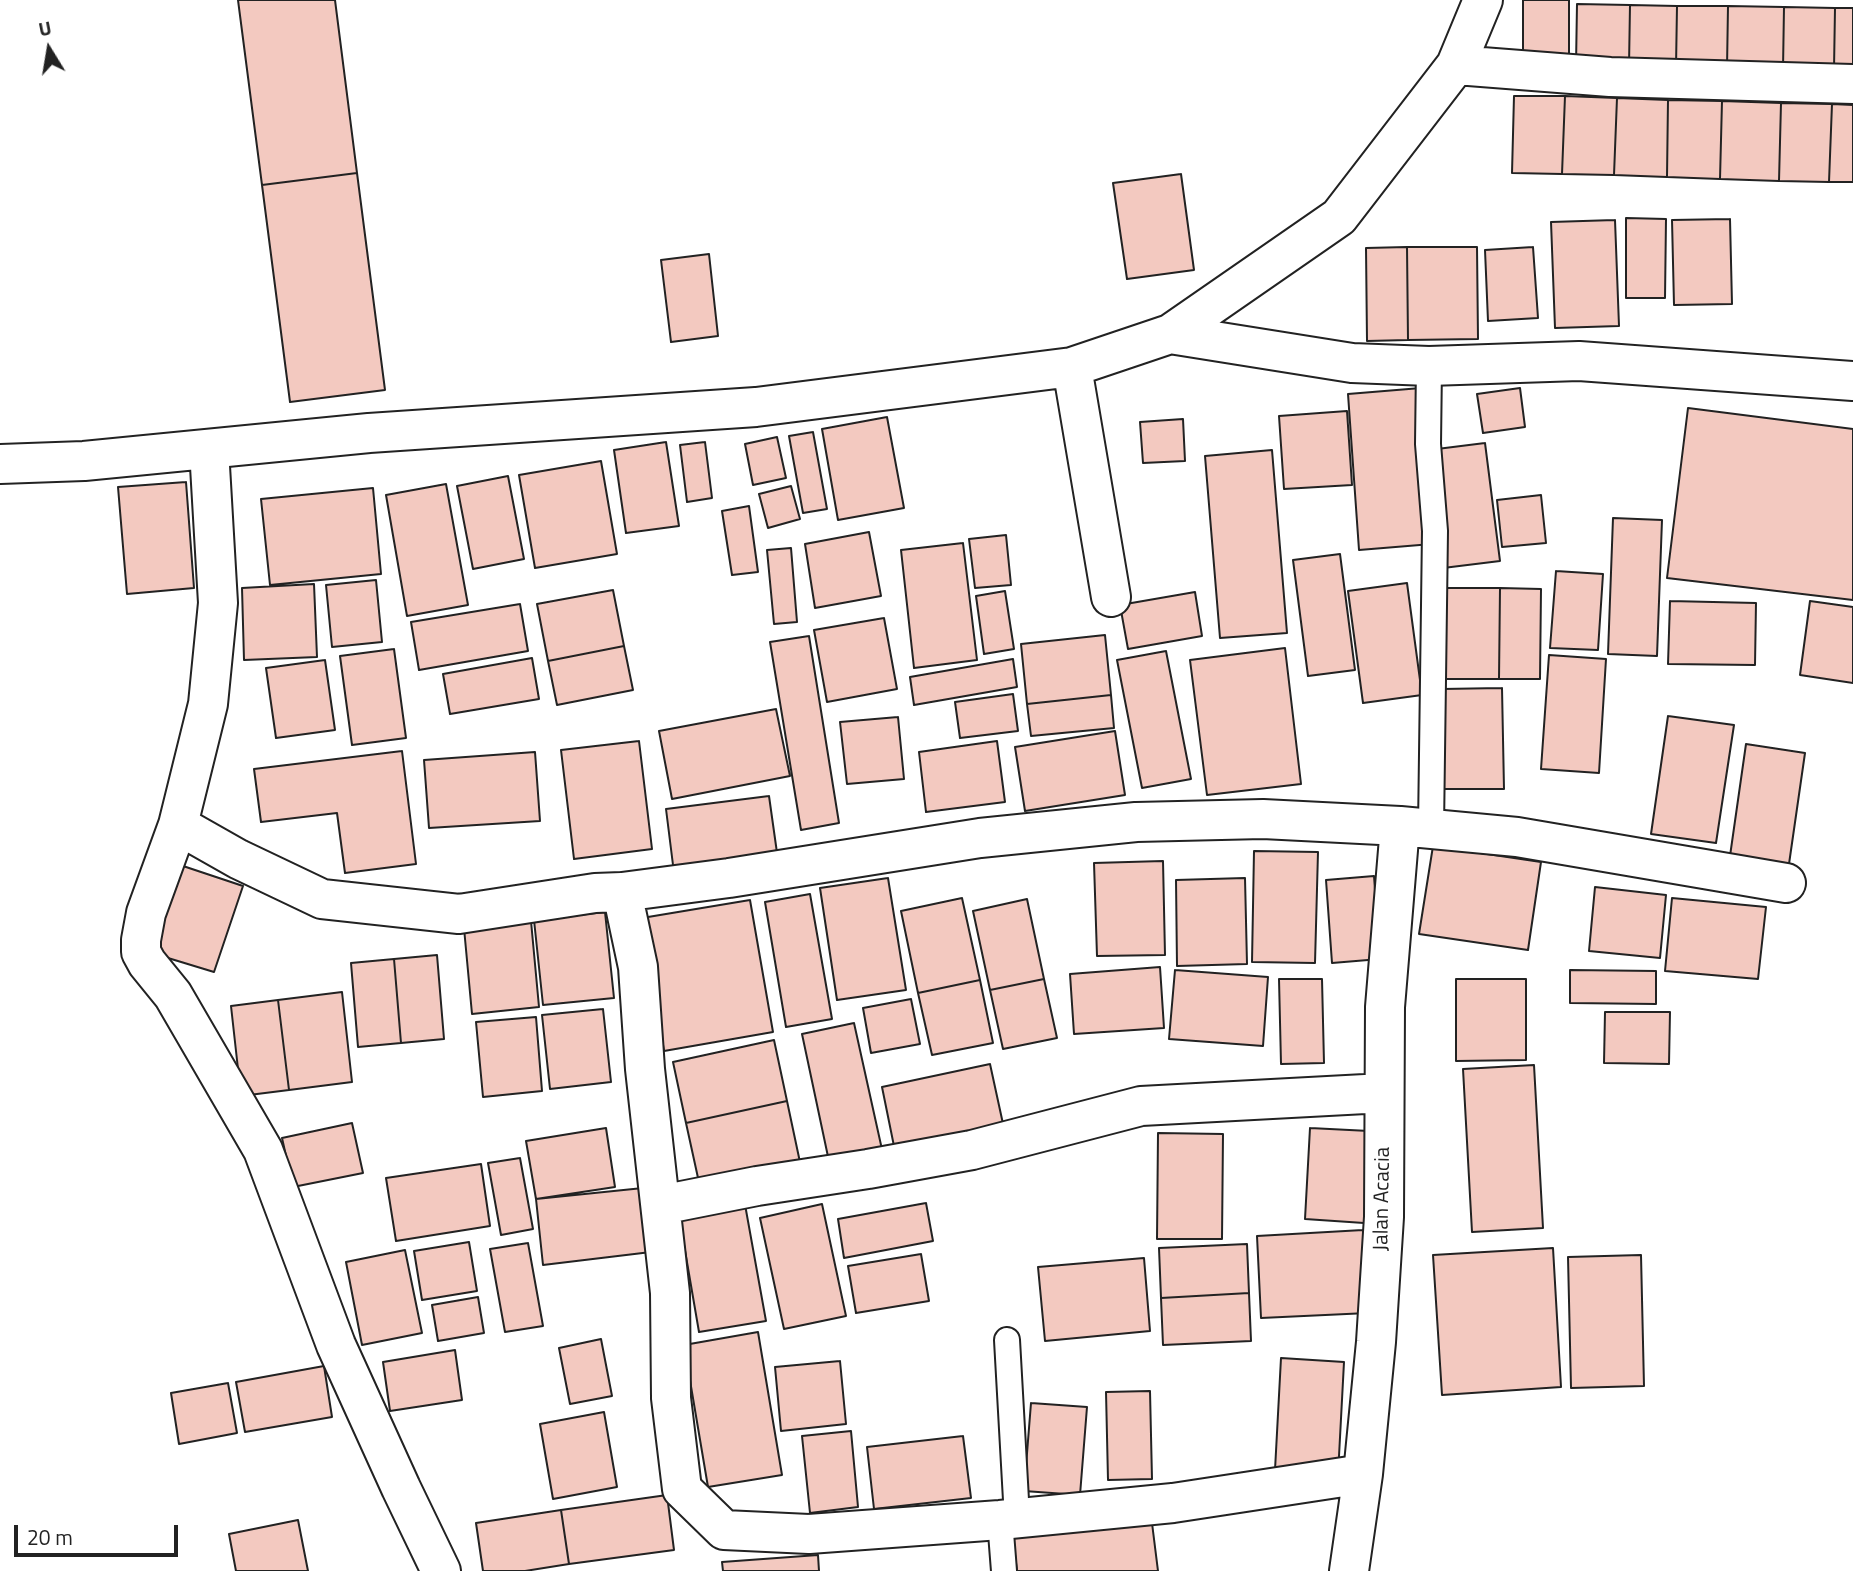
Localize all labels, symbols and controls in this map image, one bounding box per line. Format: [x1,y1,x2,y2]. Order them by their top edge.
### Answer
text: U [36,12,54,43]
north arrow [14,14,84,84]
street label: Jalan Acacia [1369,1147,1397,1251]
scale bar [18,1512,182,1556]
text: 20 m [27,1521,73,1553]

